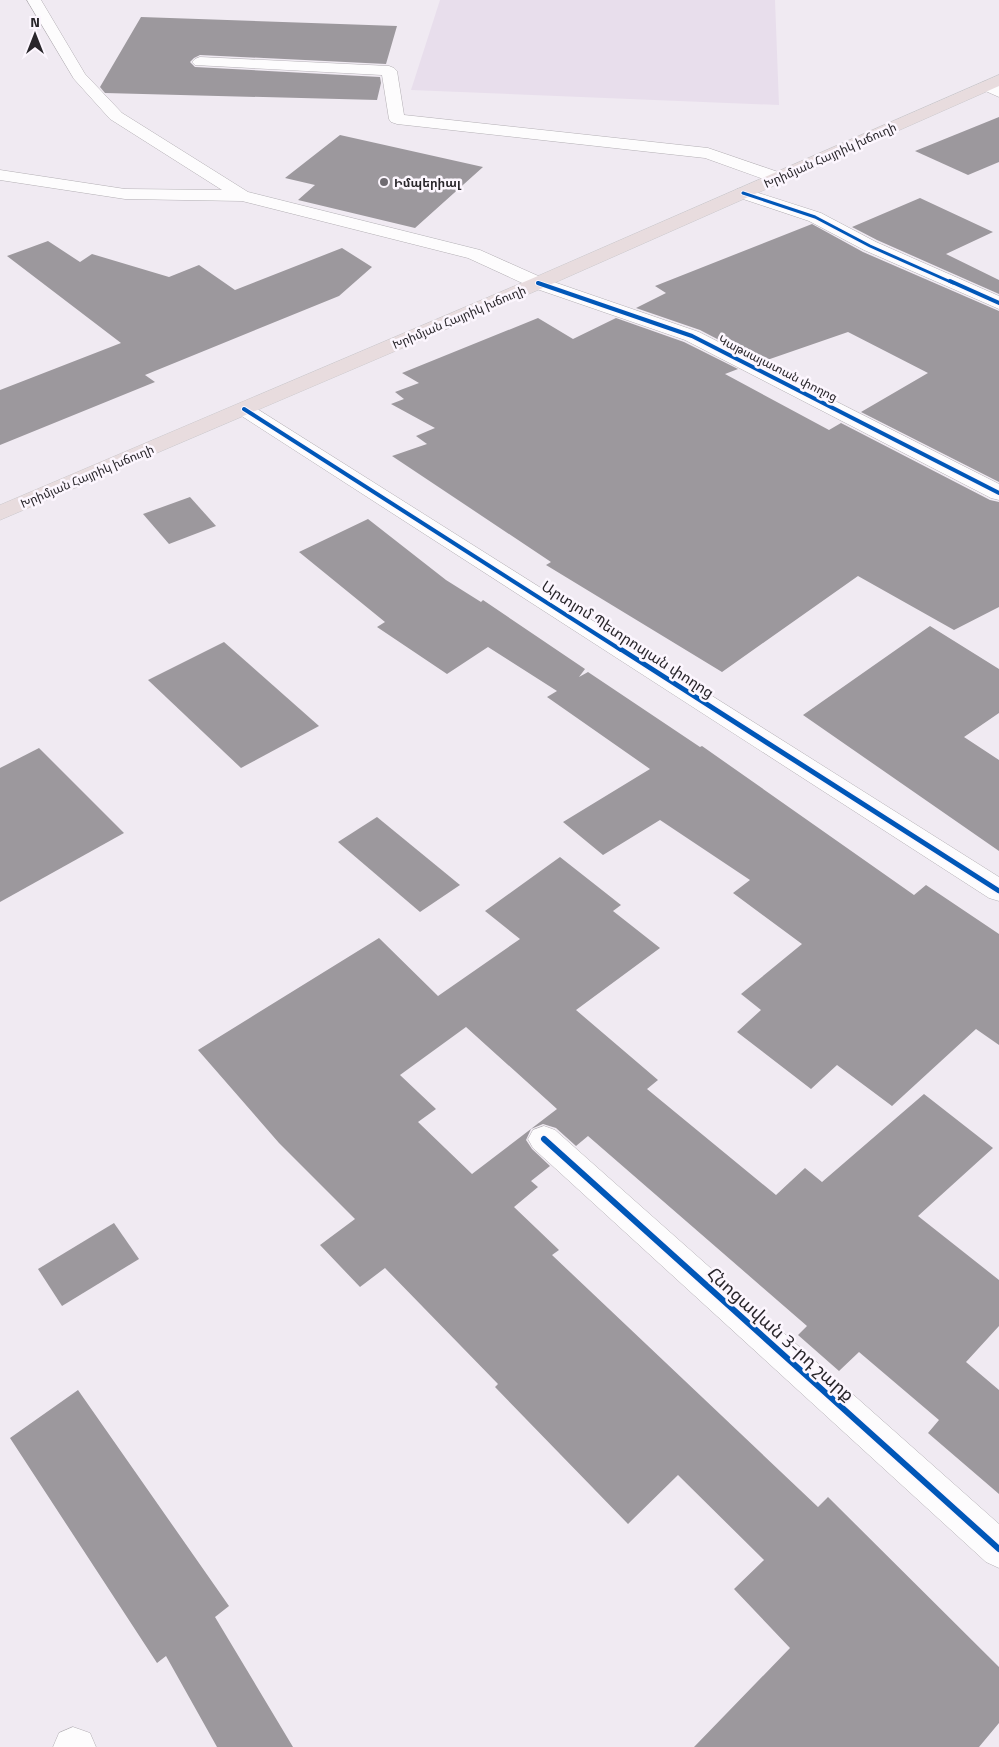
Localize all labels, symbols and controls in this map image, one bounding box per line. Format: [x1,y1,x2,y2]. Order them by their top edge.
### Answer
north arrow [10,10,60,60]
text: N [30,11,40,32]
street label: Խրիմյան Հայրիկ խճուղի [761,117,899,193]
place label: Իմպերիալ [394,173,462,192]
marker: Իմպերիալ [378,176,390,188]
street label: Խրիմյան Հայրիկ խճուղի [389,280,529,354]
street label: Կաթսայատան փողոց [715,330,841,406]
street label: Խրիմյան Հայրիկ խճուղի [17,439,157,513]
street label: Արտյոմ Պետրոսյան փողոց [537,574,719,704]
street label: Հնոցավան 3-րդ շարք [701,1260,861,1408]

